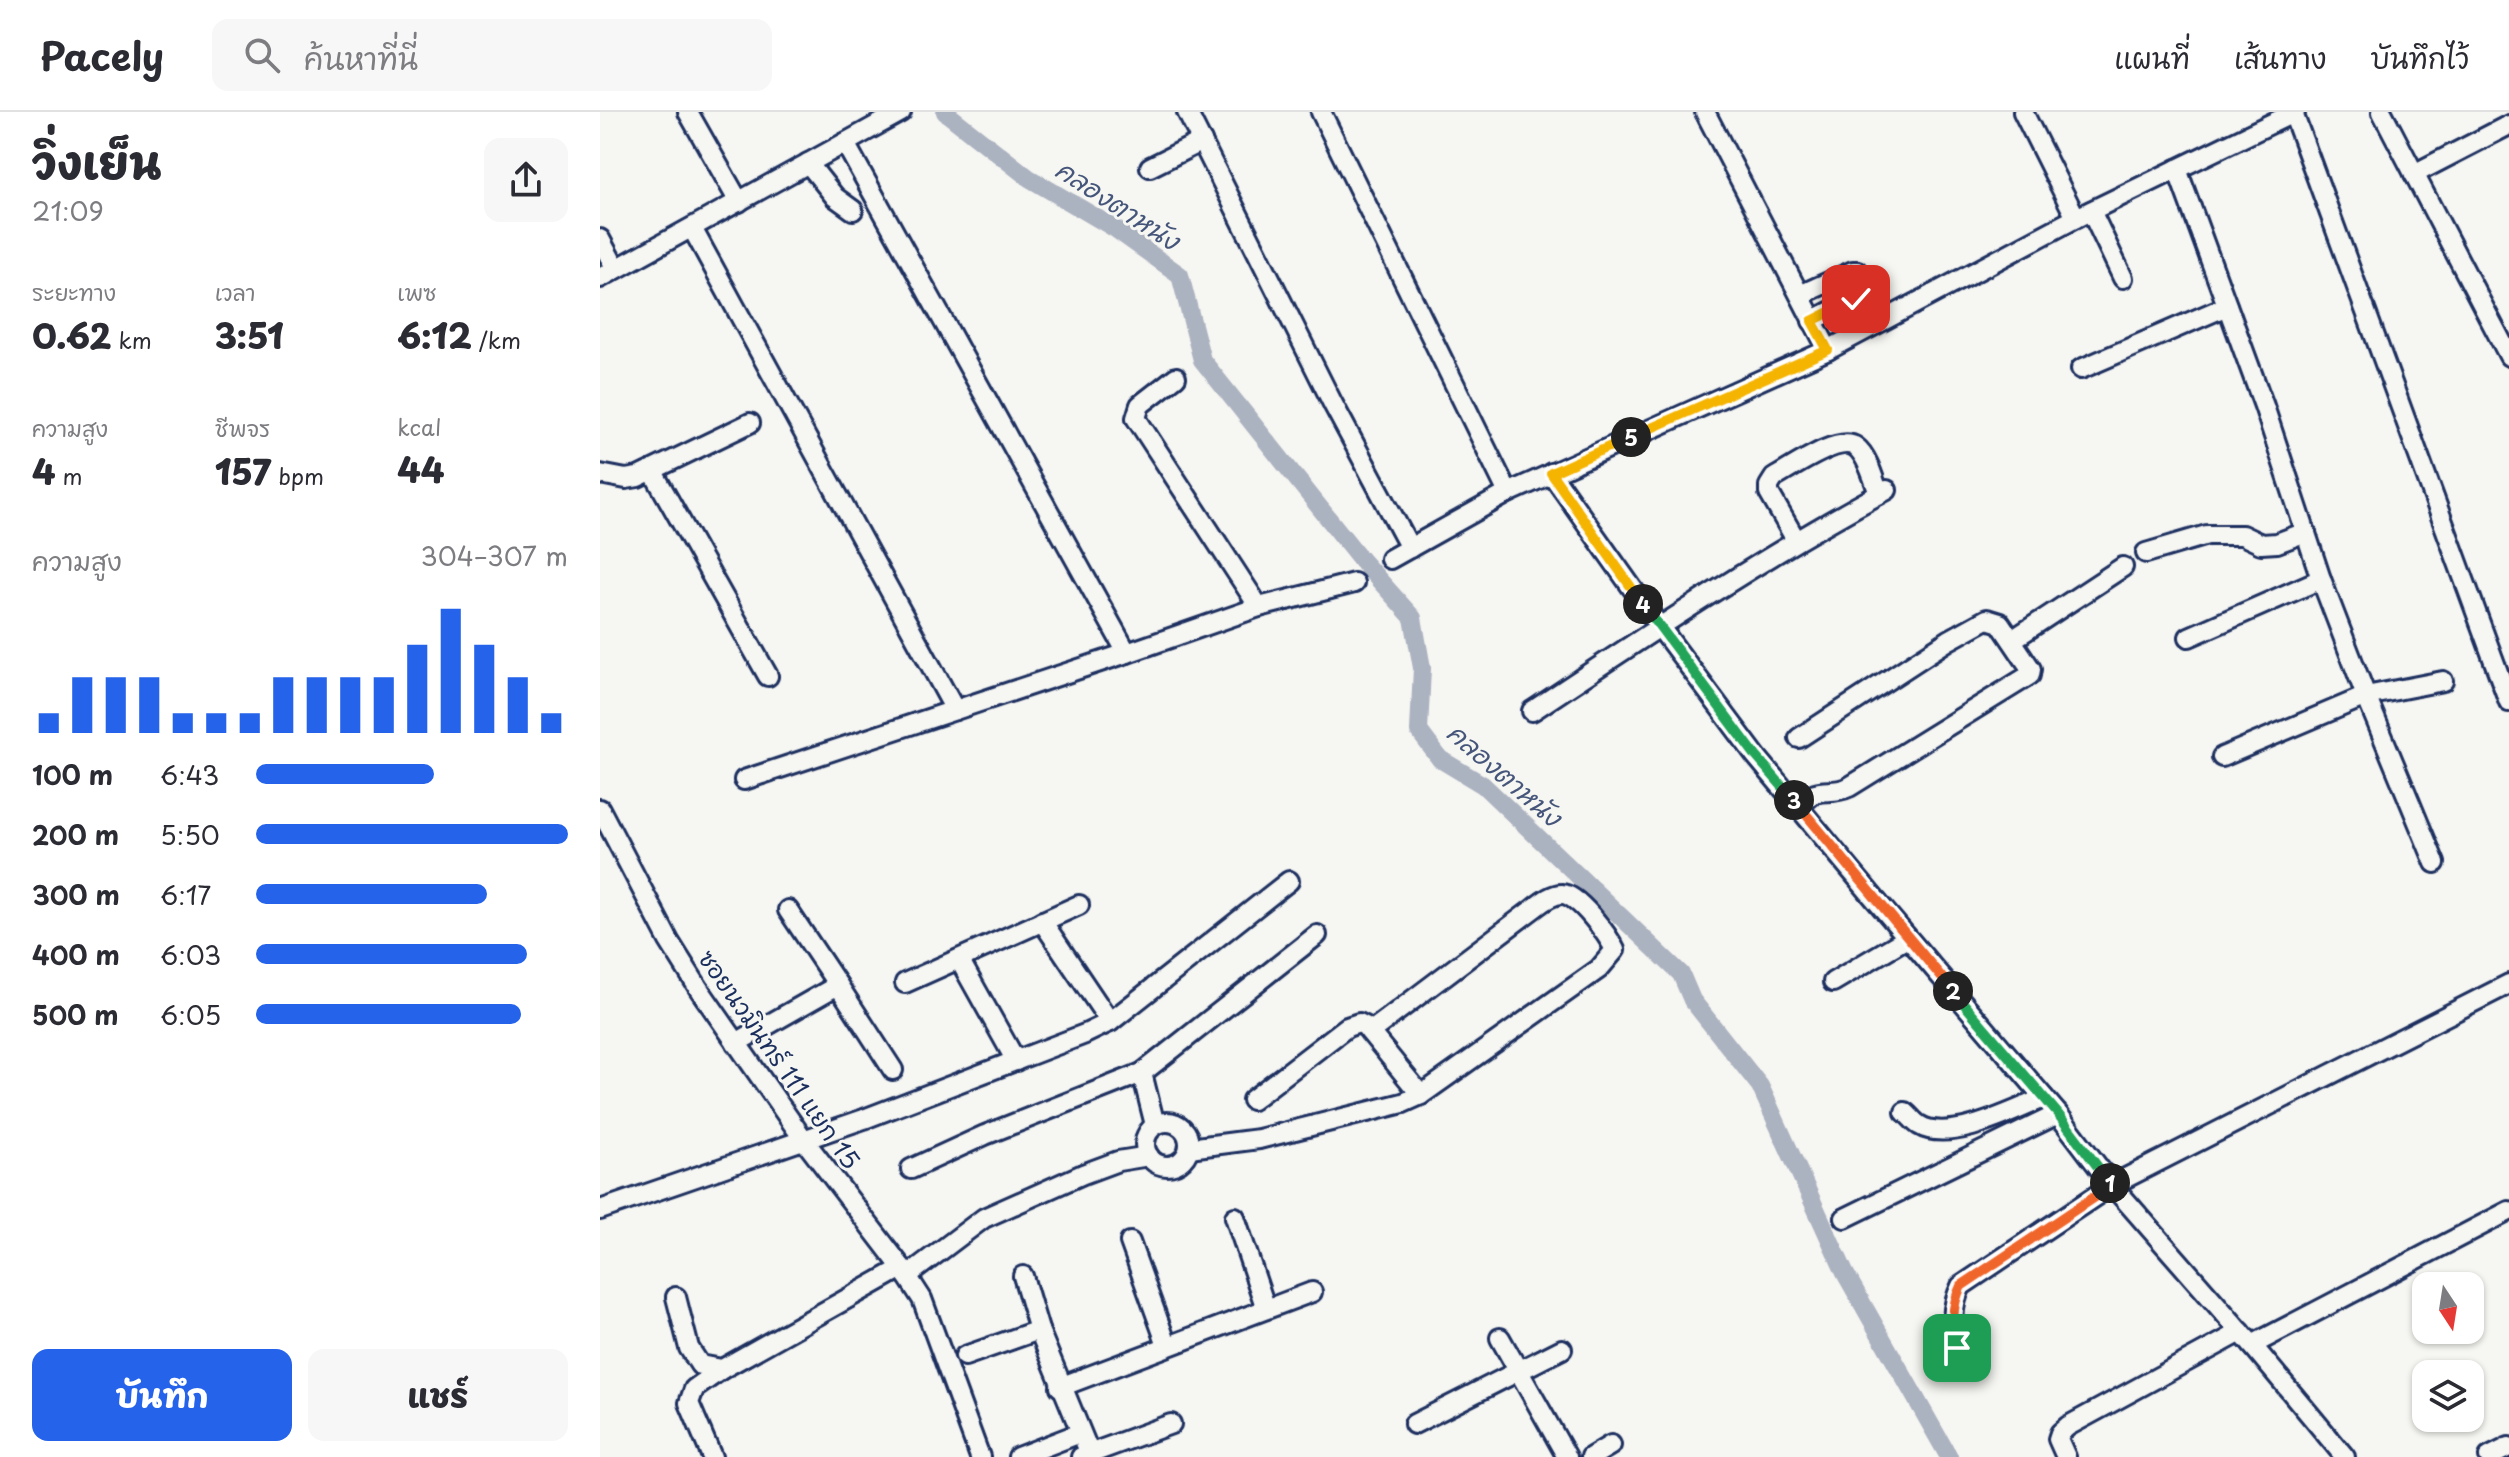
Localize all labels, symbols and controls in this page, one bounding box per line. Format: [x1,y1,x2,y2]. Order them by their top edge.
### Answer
search box [212,19,772,91]
text: Pacely [40,27,164,84]
icon: search [240,33,284,77]
text: ค้นหาที่นี่ [304,35,418,80]
text: แผนที่ [2114,36,2190,79]
text: เส้นทาง [2234,36,2327,79]
text: บันทึกไว้ [2371,36,2469,79]
text: วิ่งเย็น [32,128,161,194]
button: share [484,138,568,222]
water label: คลองตาหนัง [1048,149,1190,260]
text: 21:09 [32,191,104,230]
pin [1822,265,1890,333]
text: ระยะทาง [32,275,116,308]
text: เวลา [215,275,255,308]
text: เพซ [397,275,437,308]
icon: check [1834,277,1878,321]
text: 0.62 [32,309,111,361]
text: 3:51 [215,309,283,361]
text: 6:12 [397,309,472,361]
text: km [111,323,152,356]
text: /km [472,323,521,356]
text: kcal [397,410,441,443]
text: ความสูง [32,411,108,444]
text: ชีพจร [215,411,270,444]
pin: 5 [1611,417,1651,457]
text: 5 [1624,420,1638,453]
text: 44 [397,443,444,495]
text: 4 [32,445,55,497]
text: 157 [215,445,271,497]
text: m [55,459,83,492]
text: bpm [271,459,324,492]
text: 304–307 m [420,536,568,575]
text: ความสูง [32,541,122,580]
pin: 4 [1623,584,1663,624]
text: 4 [1636,587,1650,620]
water label: คลองตาหนัง [1439,713,1573,837]
text: 100 m [32,755,113,794]
text: 6:43 [160,755,219,794]
pin: 3 [1774,780,1814,820]
text: 3 [1787,783,1801,816]
text: 200 m [32,815,119,854]
text: 5:50 [160,815,220,854]
text: 300 m [32,875,120,914]
text: 6:17 [160,875,211,914]
text: 400 m [32,935,120,974]
text: 6:03 [160,935,221,974]
street label: ซอยนวมินทร์ 111 แยก 15 [690,942,870,1176]
pin: 2 [1933,971,1973,1011]
text: 2 [1945,974,1961,1007]
text: 500 m [32,995,118,1034]
text: 6:05 [160,995,221,1034]
pin: 1 [2090,1163,2130,1203]
text: 1 [2105,1166,2115,1199]
north arrow [2412,1272,2484,1344]
map controls [2412,1272,2484,1432]
pin [1923,1314,1991,1382]
icon: arrive [1935,1326,1979,1370]
button: บันทึก [32,1349,292,1441]
button: แชร์ [308,1349,568,1441]
button: layers [2412,1360,2484,1432]

